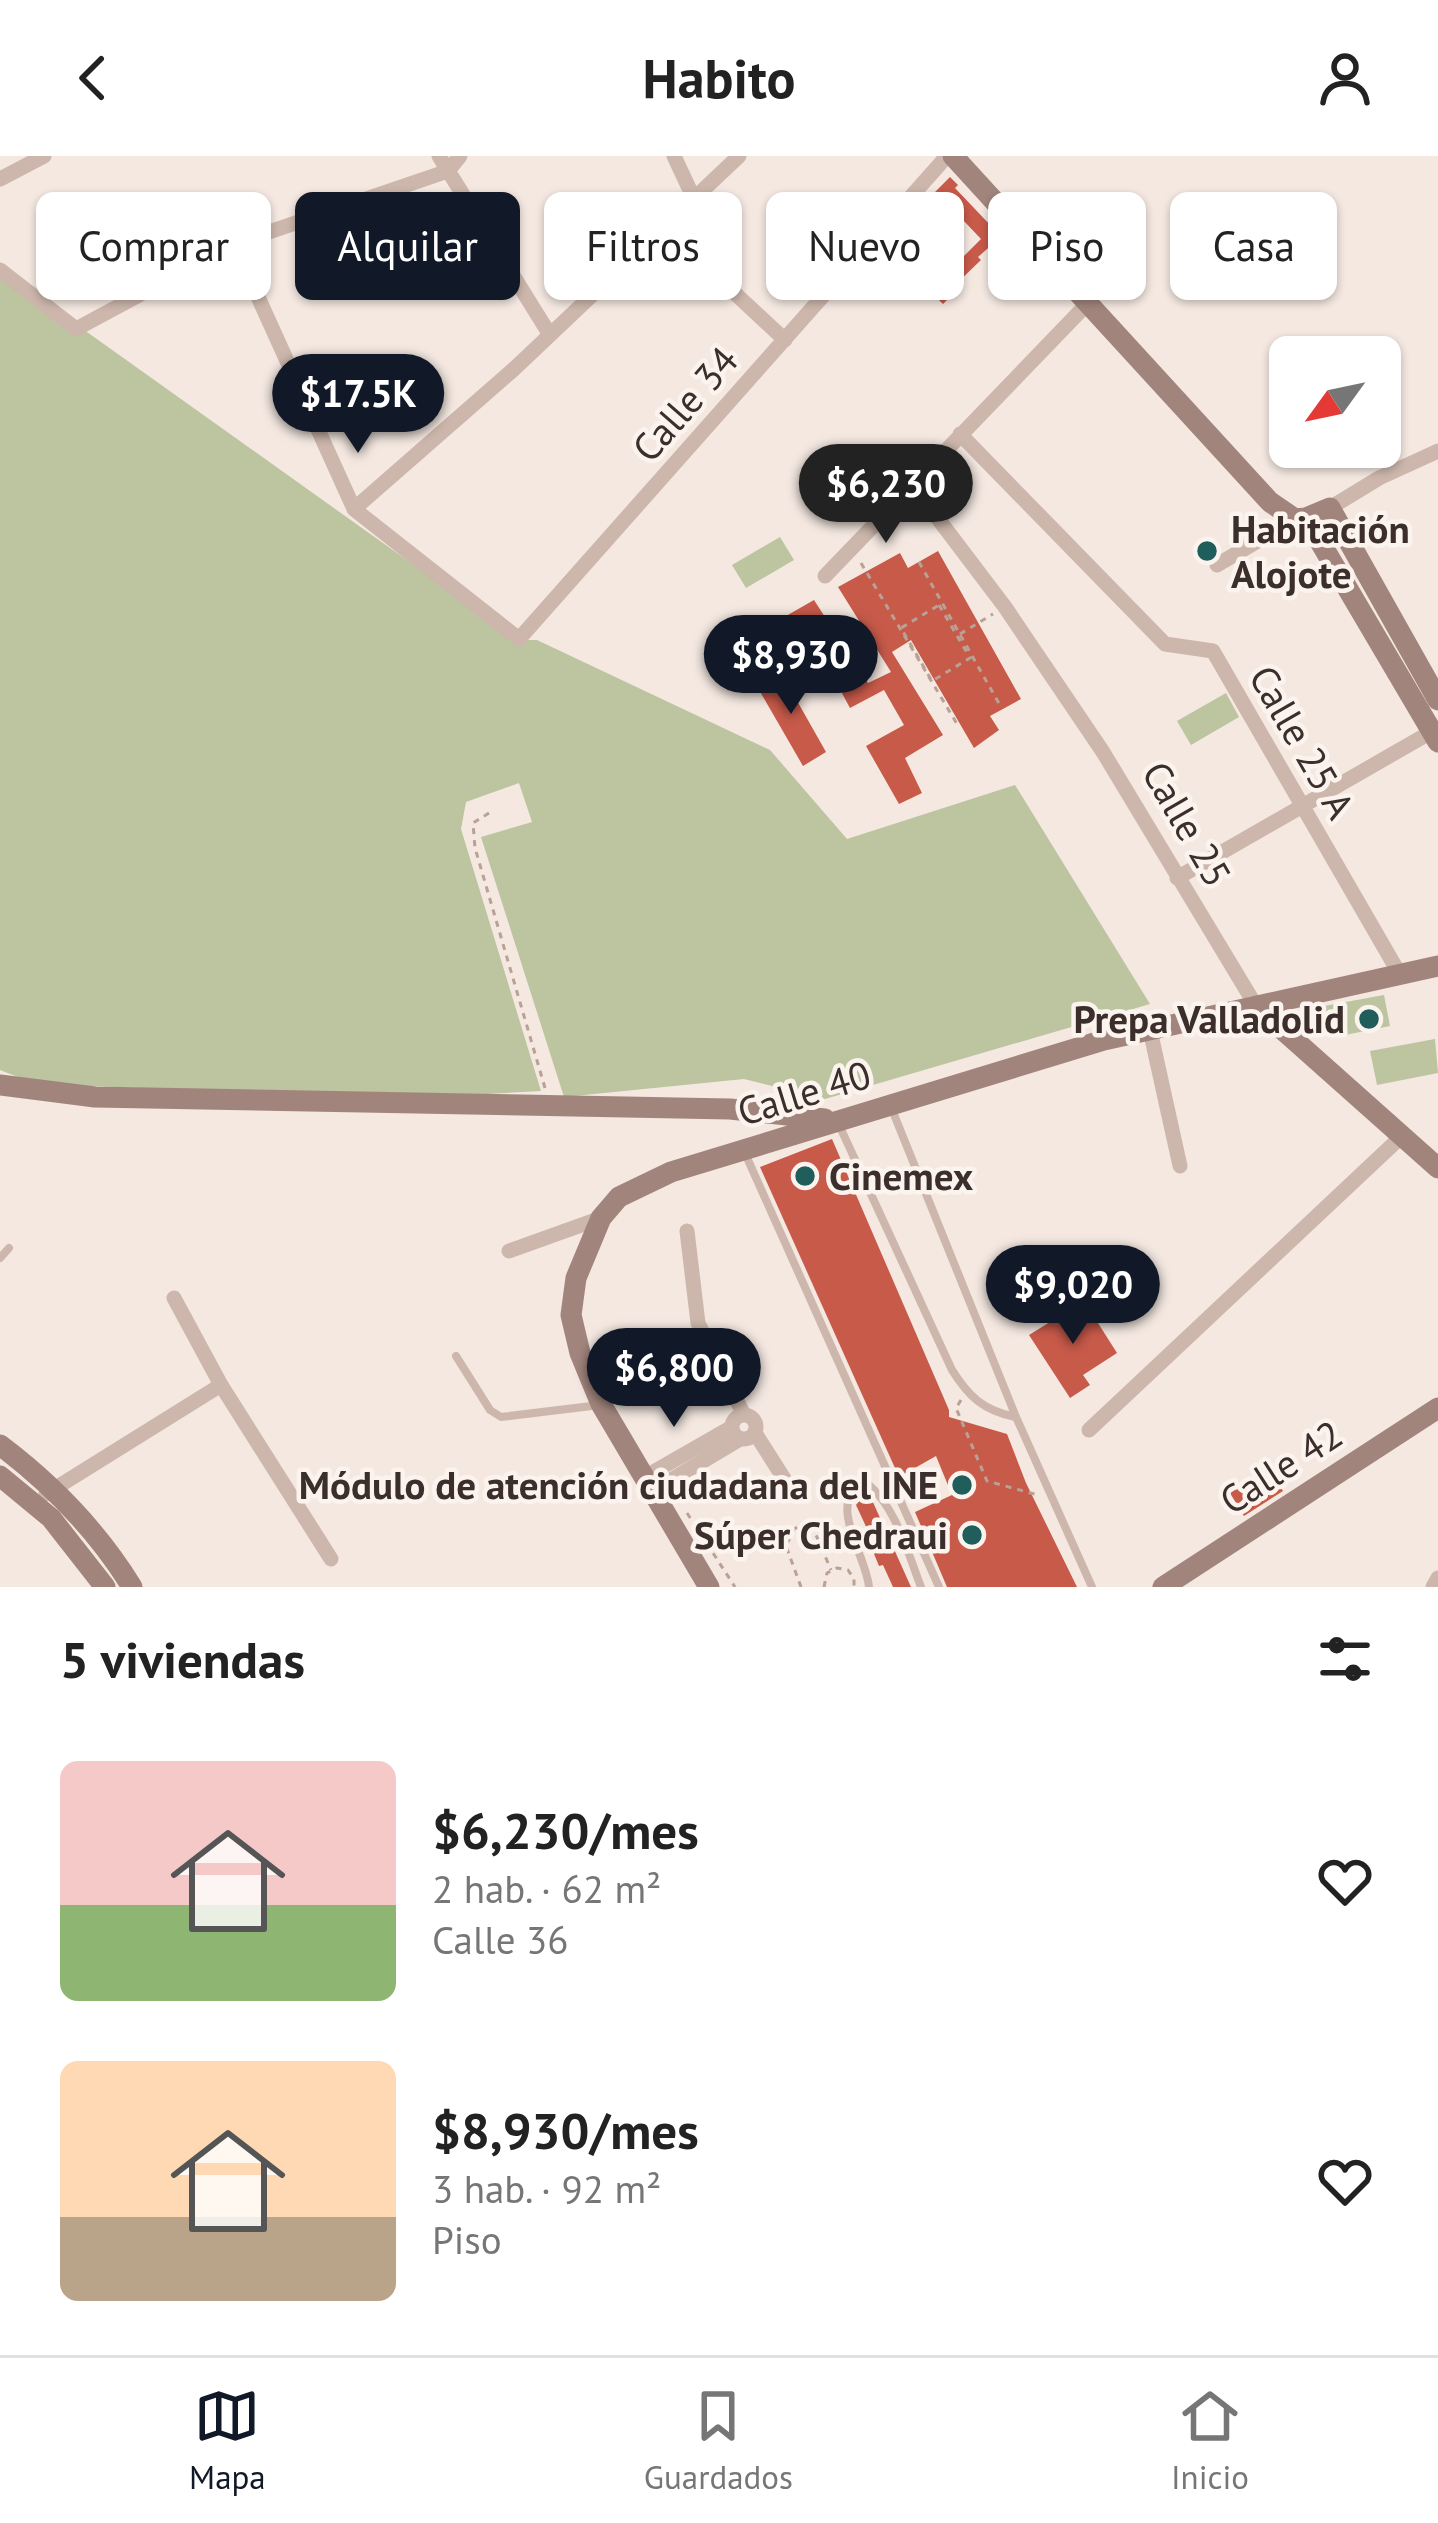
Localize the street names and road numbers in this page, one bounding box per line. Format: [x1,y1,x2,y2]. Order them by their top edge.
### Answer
street label: Calle 34 [621,335,749,472]
street label: Calle 25 A [1238,656,1367,828]
street label: Calle 25 [1131,752,1244,896]
street label: Calle 40 [731,1048,877,1137]
street label: Calle 42 [1210,1408,1352,1525]

